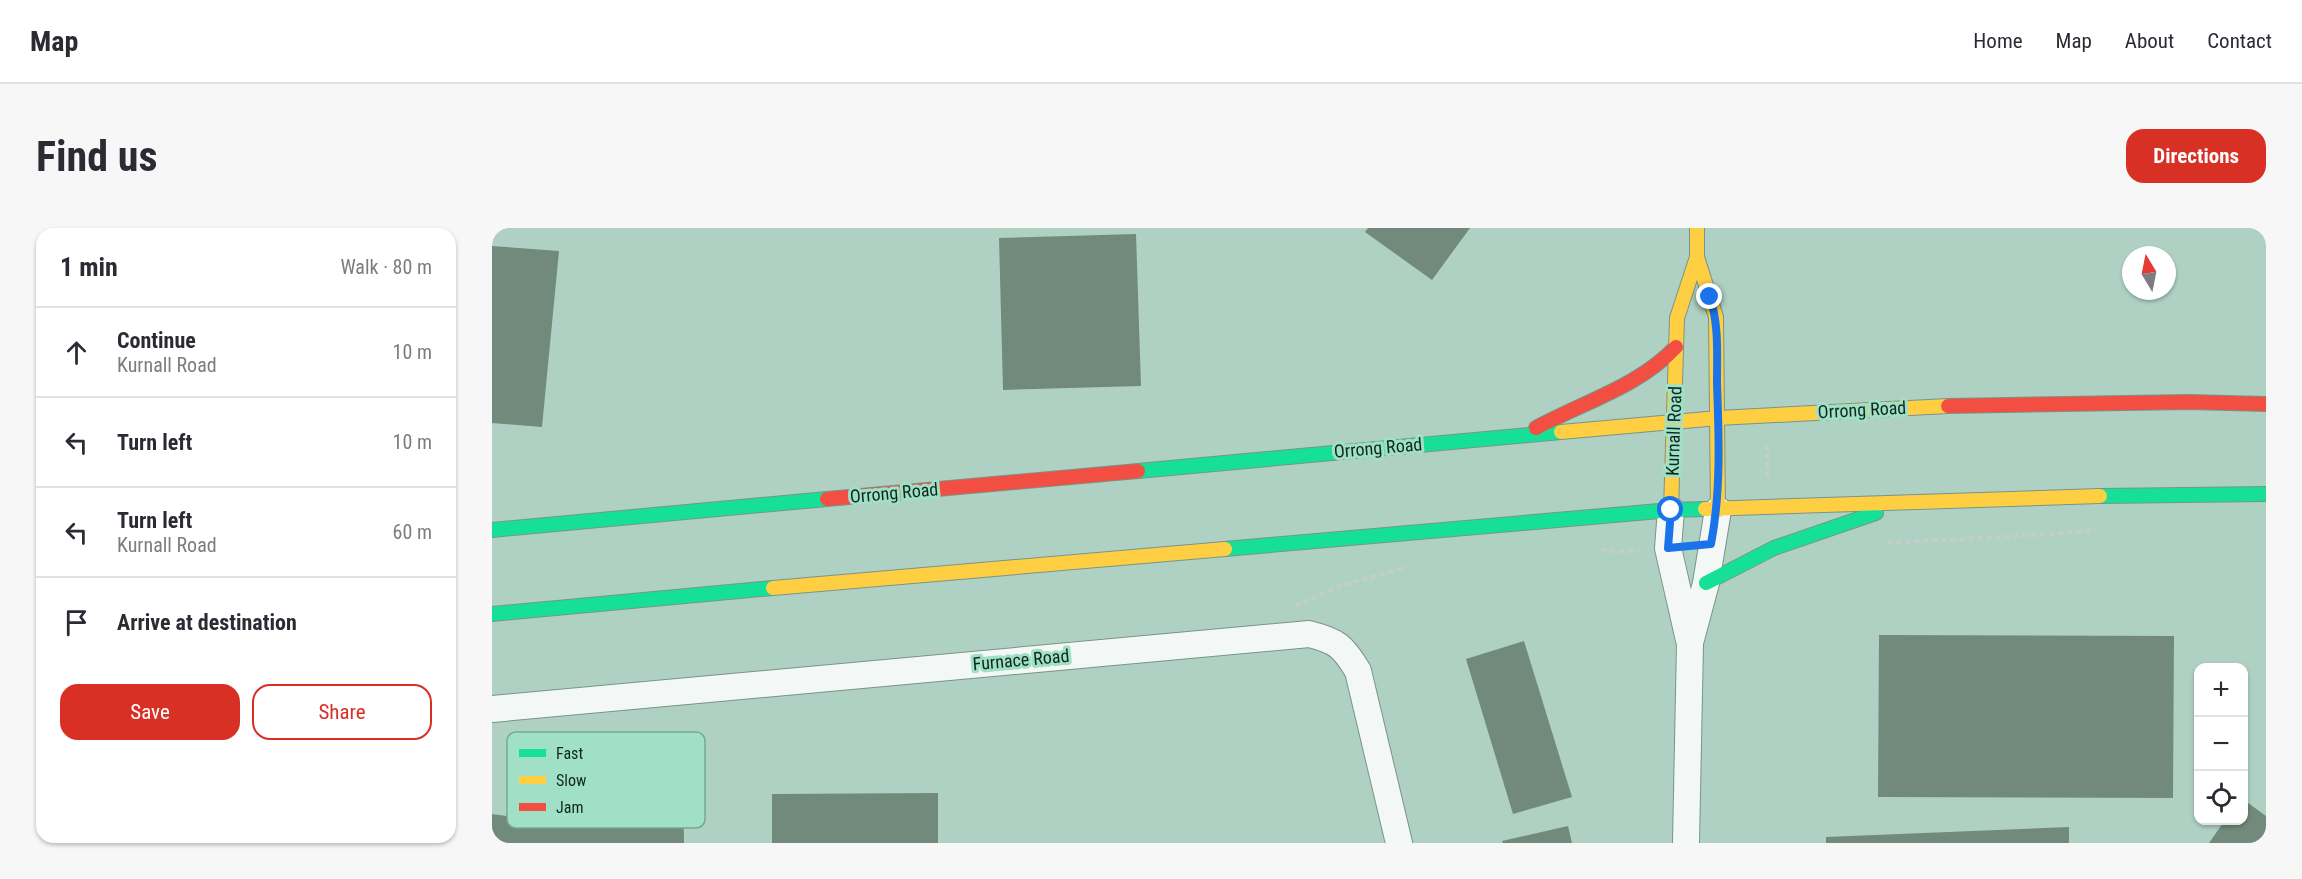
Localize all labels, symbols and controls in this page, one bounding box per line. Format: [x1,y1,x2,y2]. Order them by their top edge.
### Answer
text: Map [30,25,78,58]
text: Home [1973,29,2023,53]
text: Map [2056,29,2092,53]
text: About [2125,29,2174,53]
text: Contact [2207,29,2272,53]
button: Directions [2126,129,2266,183]
text: Find us [36,132,157,181]
north arrow [2122,246,2176,300]
text: 1 min [60,252,118,282]
text: Walk · 80 m [340,255,432,279]
route end [1696,283,1722,309]
text: Continue [117,328,196,353]
icon: ahead [60,336,93,369]
text: 10 m [393,340,432,364]
text: Kurnall Road [117,353,217,377]
street label: Kurnall Road [1661,386,1686,476]
street label: Orrong Road [1817,397,1907,422]
icon: left [60,426,93,459]
text: Turn left [117,430,192,455]
text: 10 m [393,430,432,454]
street label: Orrong Road [1333,433,1423,462]
street label: Orrong Road [849,478,939,507]
route start [1657,496,1683,522]
text: Turn left [117,508,192,533]
icon: left [60,516,93,549]
text: 60 m [393,520,432,544]
text: Kurnall Road [117,533,217,557]
icon: arrive [60,606,93,639]
text: Arrive at destination [117,610,297,635]
street label: Furnace Road [972,645,1070,674]
map controls [2194,663,2248,825]
button: + [2194,663,2248,717]
button: Save [60,684,240,740]
button: Share [252,684,432,740]
button: − [2194,717,2248,771]
legend [507,732,705,828]
text: Fast [556,744,583,763]
text: Slow [556,771,586,790]
button: locate [2194,771,2248,825]
text: Jam [556,798,583,817]

